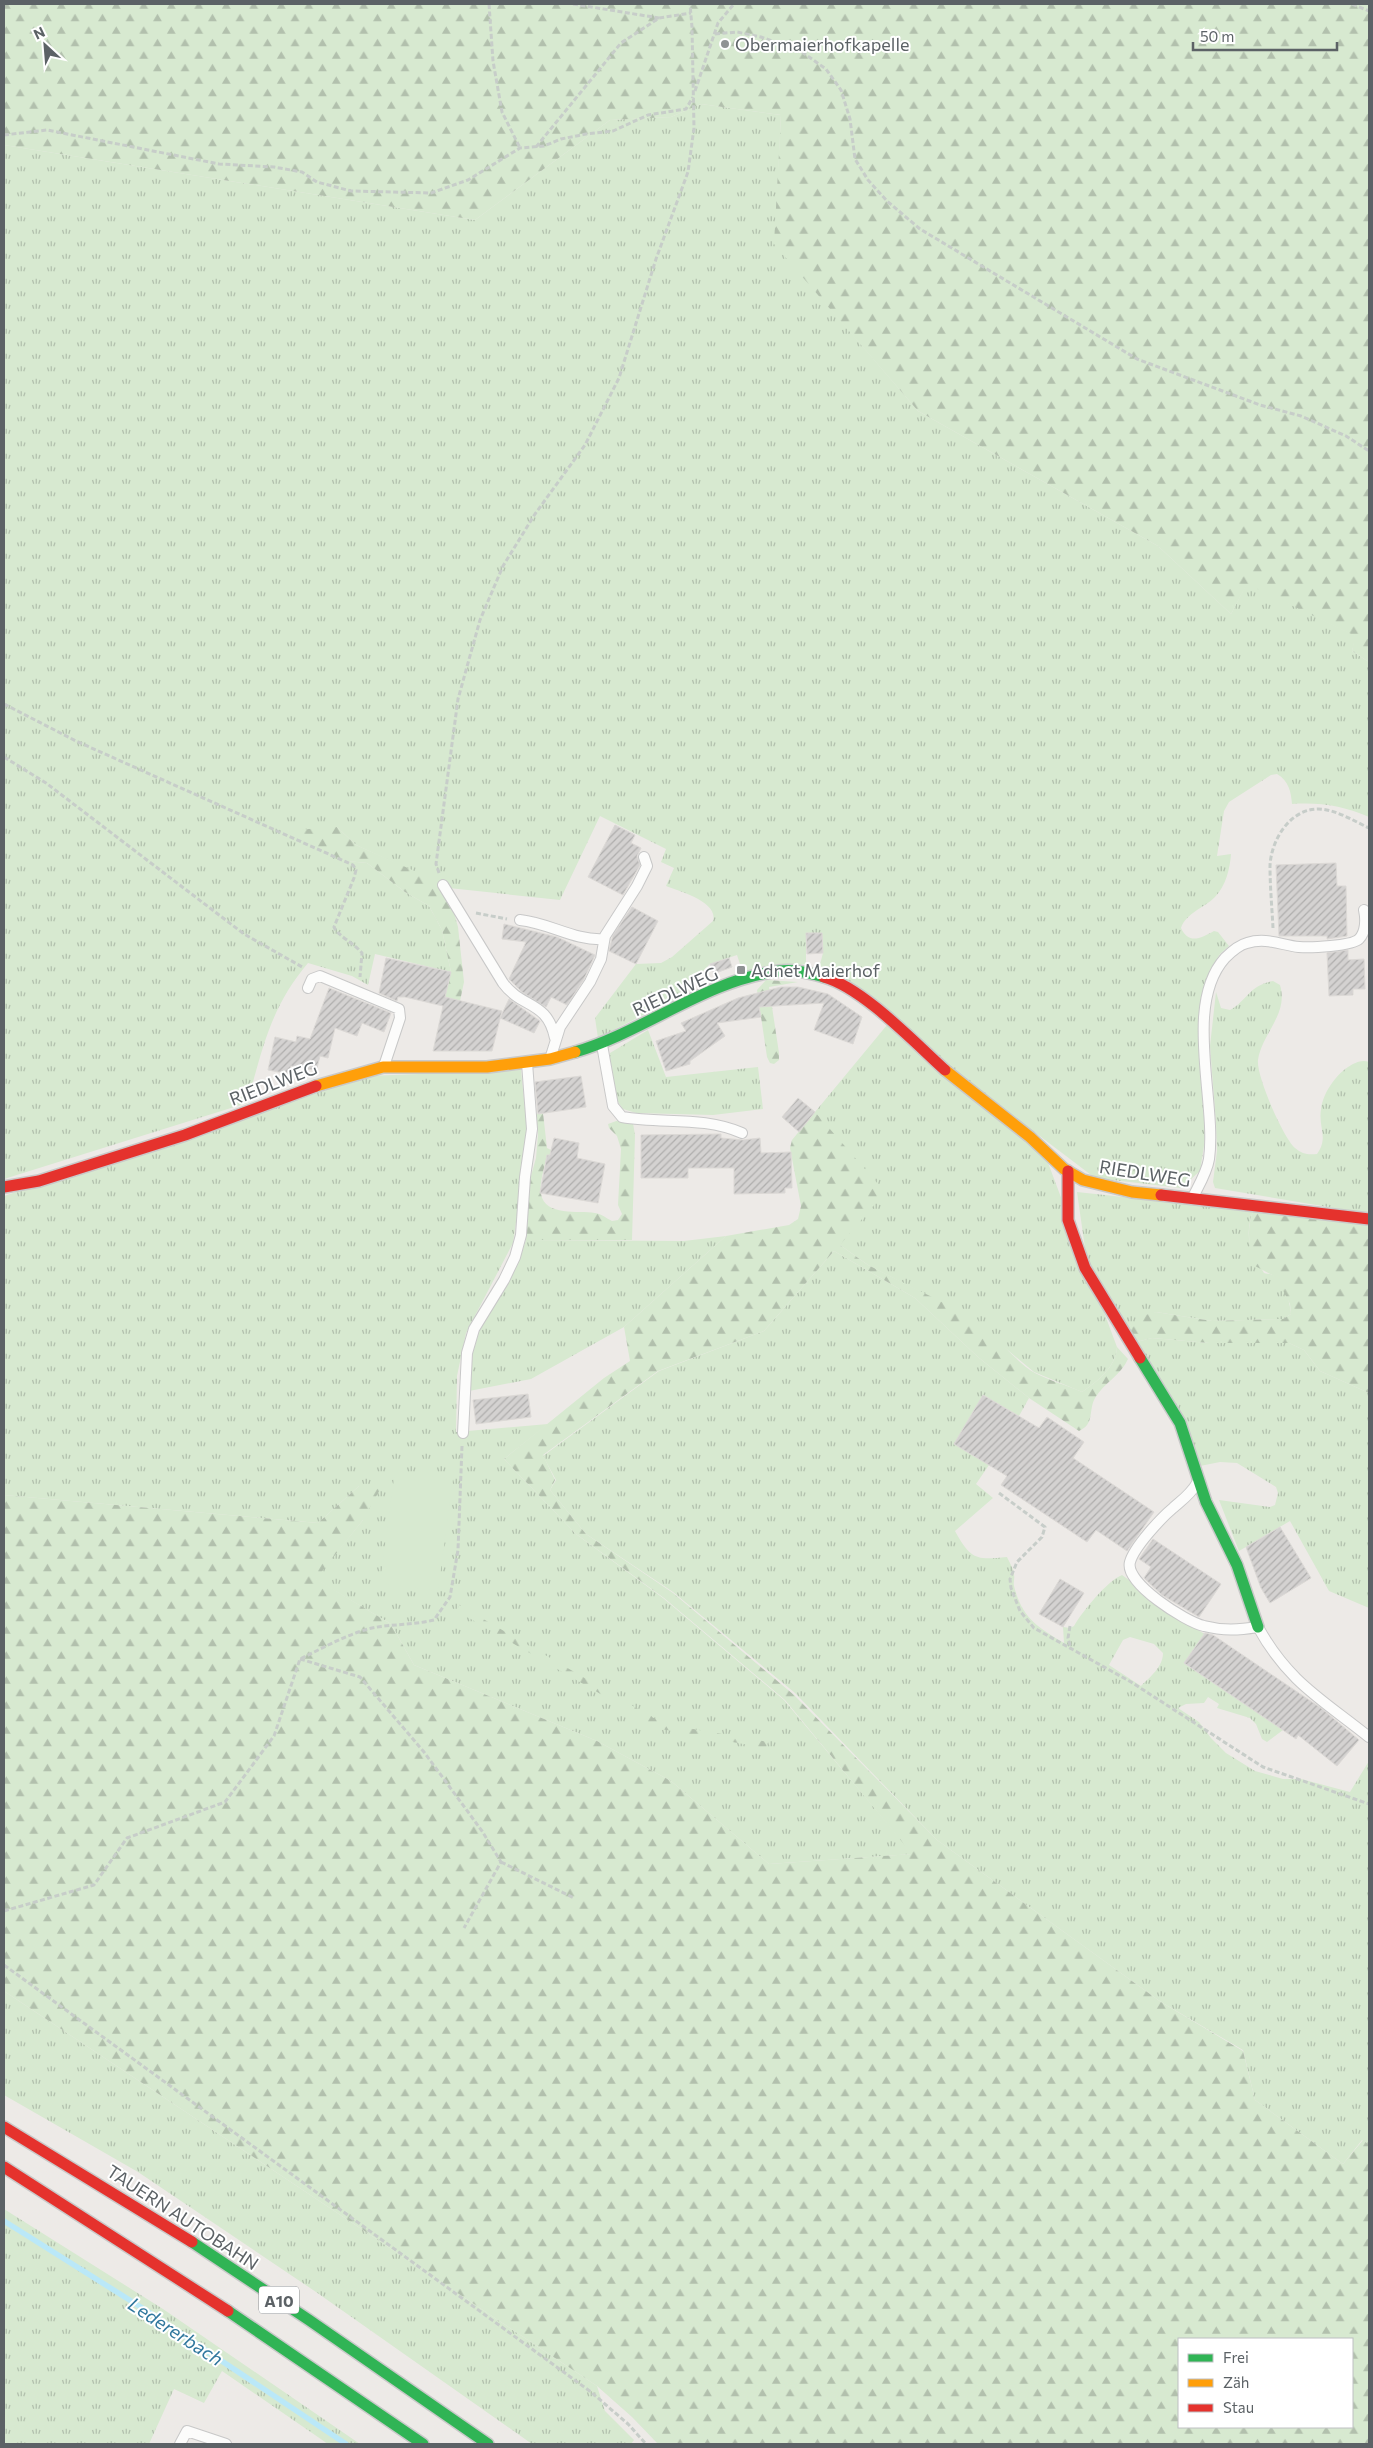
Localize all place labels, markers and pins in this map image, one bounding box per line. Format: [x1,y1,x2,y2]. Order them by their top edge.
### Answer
place label: Obermaierhofkapelle [735,33,909,55]
marker: Obermaierhofkapelle [719,38,731,50]
place label: Adnet Maierhof [751,959,881,981]
marker: Adnet Maierhof [735,964,747,976]

